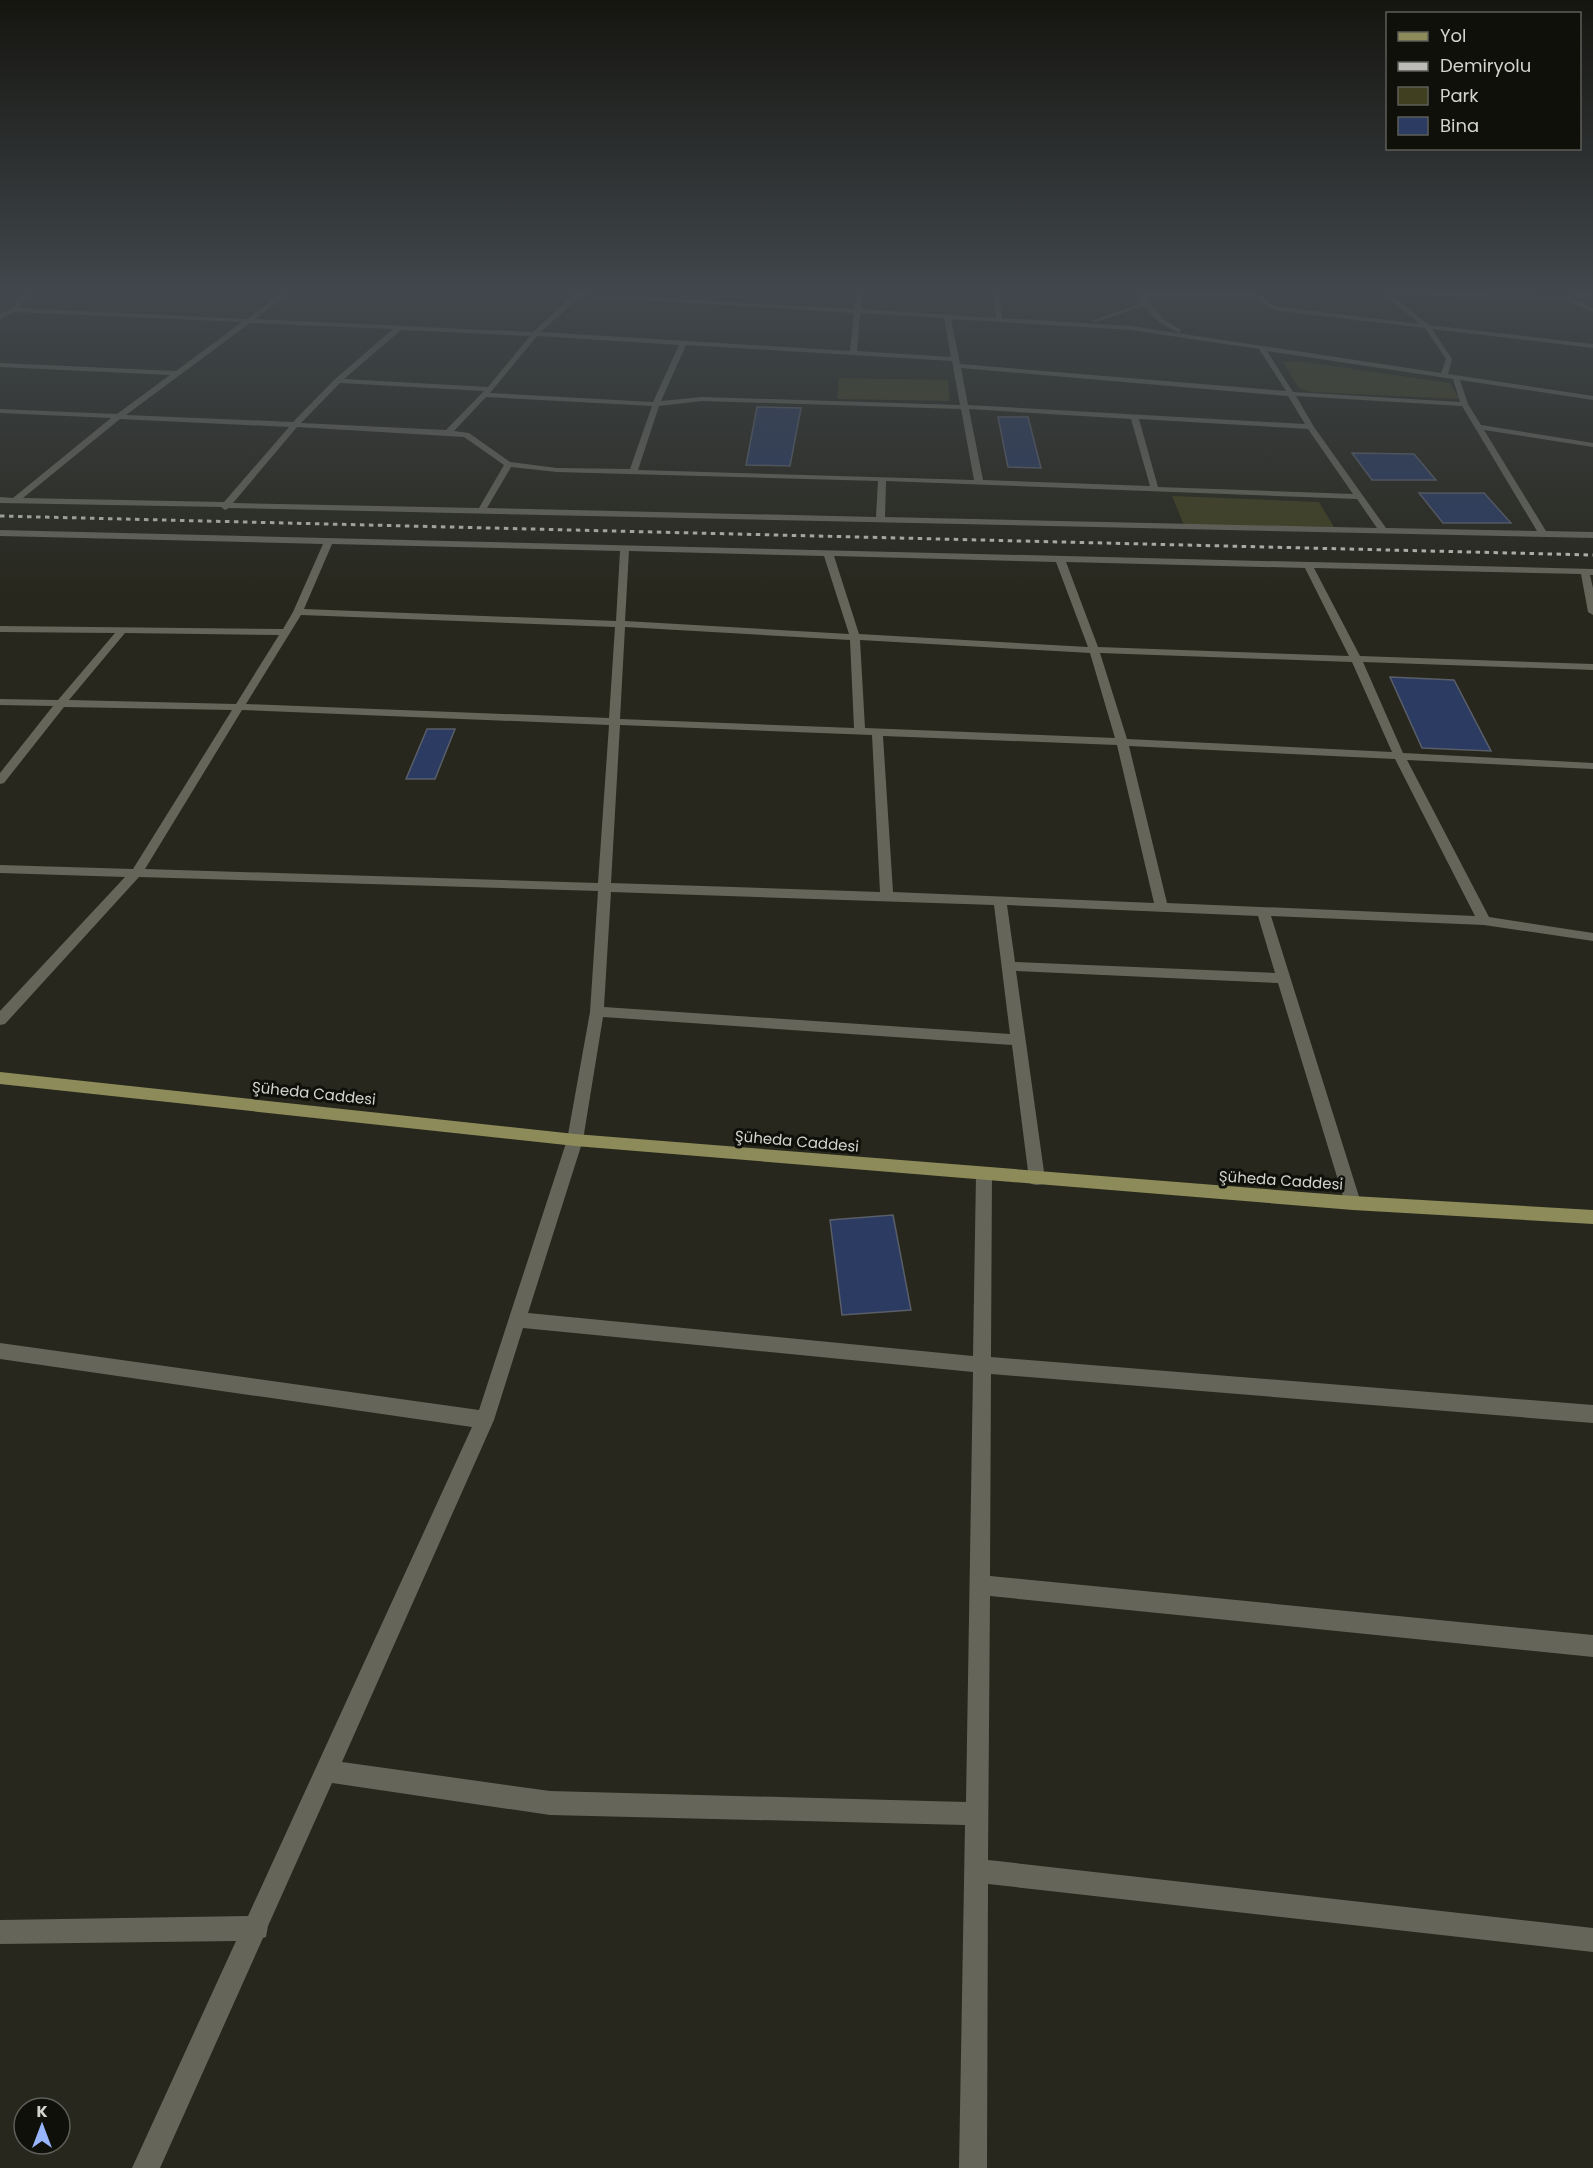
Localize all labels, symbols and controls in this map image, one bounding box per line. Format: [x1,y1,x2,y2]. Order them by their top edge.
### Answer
legend [1386,12,1581,150]
text: Yol [1440,23,1466,48]
text: Demiryolu [1440,53,1531,78]
text: Park [1440,83,1479,108]
text: Bina [1440,113,1479,138]
street label: Şüheda Caddesi [251,1076,377,1110]
street label: Şüheda Caddesi [734,1125,860,1157]
street label: Şüheda Caddesi [1218,1165,1344,1195]
north arrow [12,2096,72,2156]
text: K [36,2100,48,2123]

